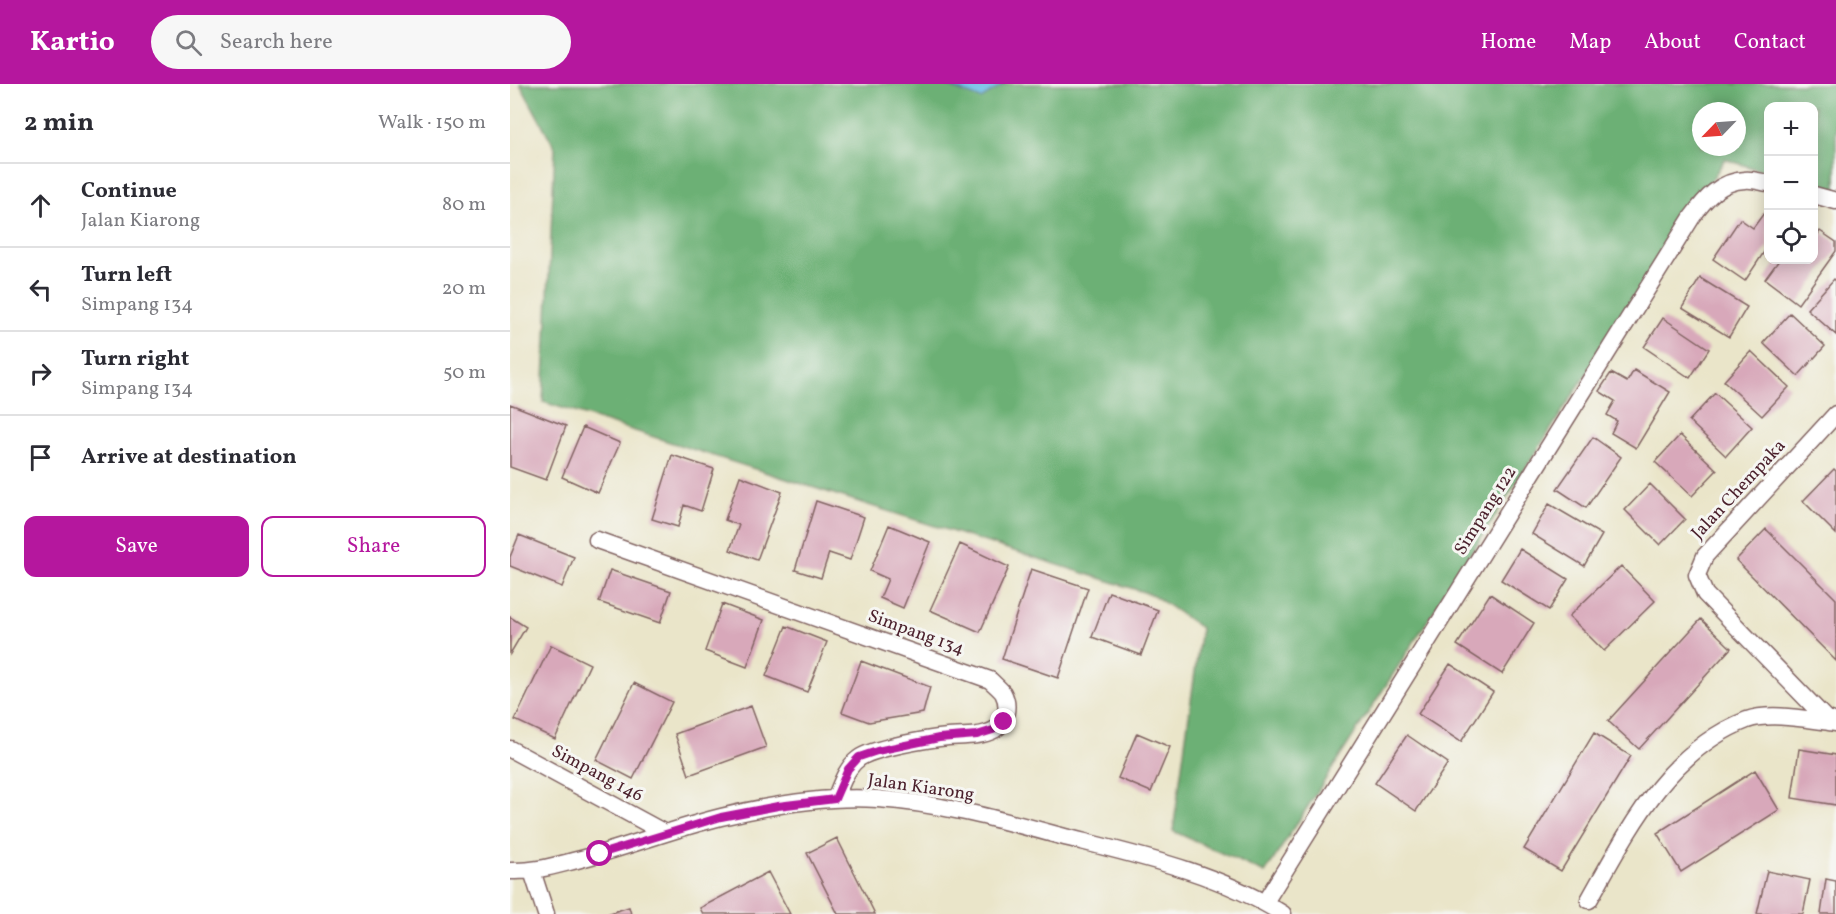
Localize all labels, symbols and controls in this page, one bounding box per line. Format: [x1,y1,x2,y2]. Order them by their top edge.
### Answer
search box [151,15,571,69]
text: Kartio [30,23,115,62]
icon: search [172,26,205,59]
text: Search here [220,27,333,58]
text: Home [1481,28,1536,57]
text: Map [1569,28,1611,57]
text: About [1644,28,1701,57]
text: Contact [1734,28,1806,57]
north arrow [1692,102,1746,156]
map controls [1764,102,1818,264]
button: + [1764,102,1818,156]
text: 2 min [24,105,94,141]
text: Walk · 150 m [378,109,486,137]
button: − [1764,156,1818,210]
text: Continue [81,176,177,207]
icon: ahead [24,189,57,222]
text: 80 m [442,191,486,219]
text: Jalan Kiarong [81,207,200,235]
button: locate [1764,210,1818,264]
text: Turn left [81,260,172,291]
icon: left [24,273,57,306]
text: 20 m [442,275,486,303]
text: Simpang 134 [81,291,193,319]
text: Turn right [81,344,189,375]
icon: right [24,357,57,390]
text: 50 m [443,359,486,387]
text: Simpang 134 [81,375,193,403]
street label: Jalan Chempaka [1686,434,1792,546]
icon: arrive [24,441,57,474]
text: Arrive at destination [81,442,297,473]
street label: Simpang 122 [1449,462,1523,560]
button: Save [24,516,249,577]
button: Share [261,516,486,577]
street label: Simpang 134 [864,604,968,662]
route end [990,708,1016,734]
street label: Simpang 146 [547,739,647,809]
street label: Jalan Kiarong [866,768,976,808]
route start [586,840,612,866]

